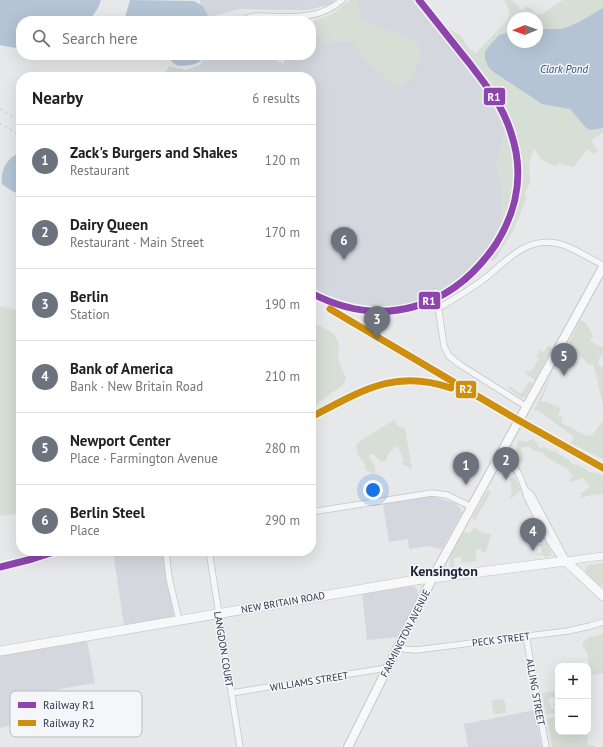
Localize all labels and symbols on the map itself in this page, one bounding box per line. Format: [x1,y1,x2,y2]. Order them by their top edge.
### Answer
north arrow [507,12,543,48]
water label: Clark Pond [540,62,588,76]
line badge: R1 [483,87,506,106]
text: R1 [488,90,500,104]
pin: 6 [331,227,357,260]
line badge: R1 [418,291,441,310]
text: R1 [423,294,435,308]
pin: 3 [364,306,390,339]
pin: 5 [551,343,577,376]
line badge: R2 [455,380,477,399]
text: R2 [460,382,472,396]
pin: 2 [493,447,519,480]
pin: 1 [453,452,479,485]
your location [363,480,383,500]
pin: 4 [520,518,546,551]
district label: Kensington [410,562,478,580]
street label: FARMINGTON AVENUE [378,587,433,679]
street label: NEW BRITAIN ROAD [240,589,326,616]
street label: LANGDON COURT [211,610,236,688]
street label: PECK STREET [471,629,531,649]
street label: ALLING STREET [523,658,548,727]
street label: WILLIAMS STREET [269,669,350,694]
legend [10,691,142,737]
text: Railway R1 [43,698,95,712]
text: Railway R2 [43,716,95,730]

